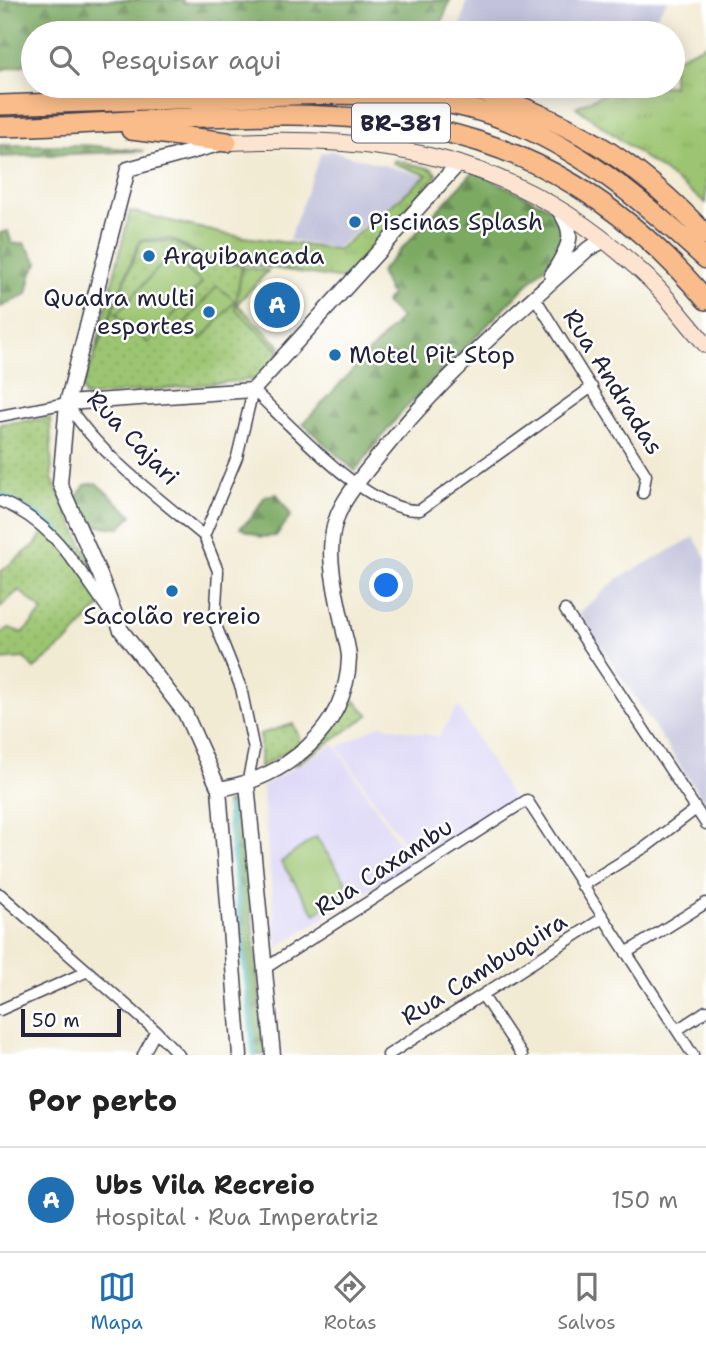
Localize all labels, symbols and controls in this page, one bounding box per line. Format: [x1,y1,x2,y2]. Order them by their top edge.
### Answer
search box [21,21,685,98]
icon: search [45,41,83,79]
text: Pesquisar aqui [101,42,282,77]
road number: BR-381 [352,104,450,142]
place label: Piscinas Splash [369,206,543,238]
marker: Piscinas Splash [347,214,363,230]
place label: Arquibancada [163,240,324,272]
marker: Arquibancada [141,248,157,264]
pin: A [254,279,300,331]
place label: Quadra multi esportes [43,282,195,342]
street label: Rua Andradas [555,303,671,461]
marker: Quadra multi esportes [201,304,217,320]
place label: Motel Pit Stop [349,339,515,371]
marker: Motel Pit Stop [327,347,343,363]
street label: Rua Cajari [80,384,186,492]
your location [369,568,403,602]
marker: Sacolão recreio [164,583,180,599]
place label: Sacolão recreio [83,600,261,632]
street label: Rua Caxambu [309,810,459,924]
street label: Rua Cambuquira [395,905,573,1033]
scale bar [21,1006,121,1038]
text: 50 m [32,1008,80,1033]
text: Por perto [28,1080,177,1121]
text: Ubs Vila Recreio [95,1167,315,1202]
text: A [42,1185,60,1215]
text: 150 m [611,1185,678,1215]
text: Hospital · Rua Imperatriz [95,1202,379,1232]
tab: Mapa [90,1268,143,1335]
tab: Rotas [324,1268,377,1335]
tab: Salvos [558,1268,616,1335]

